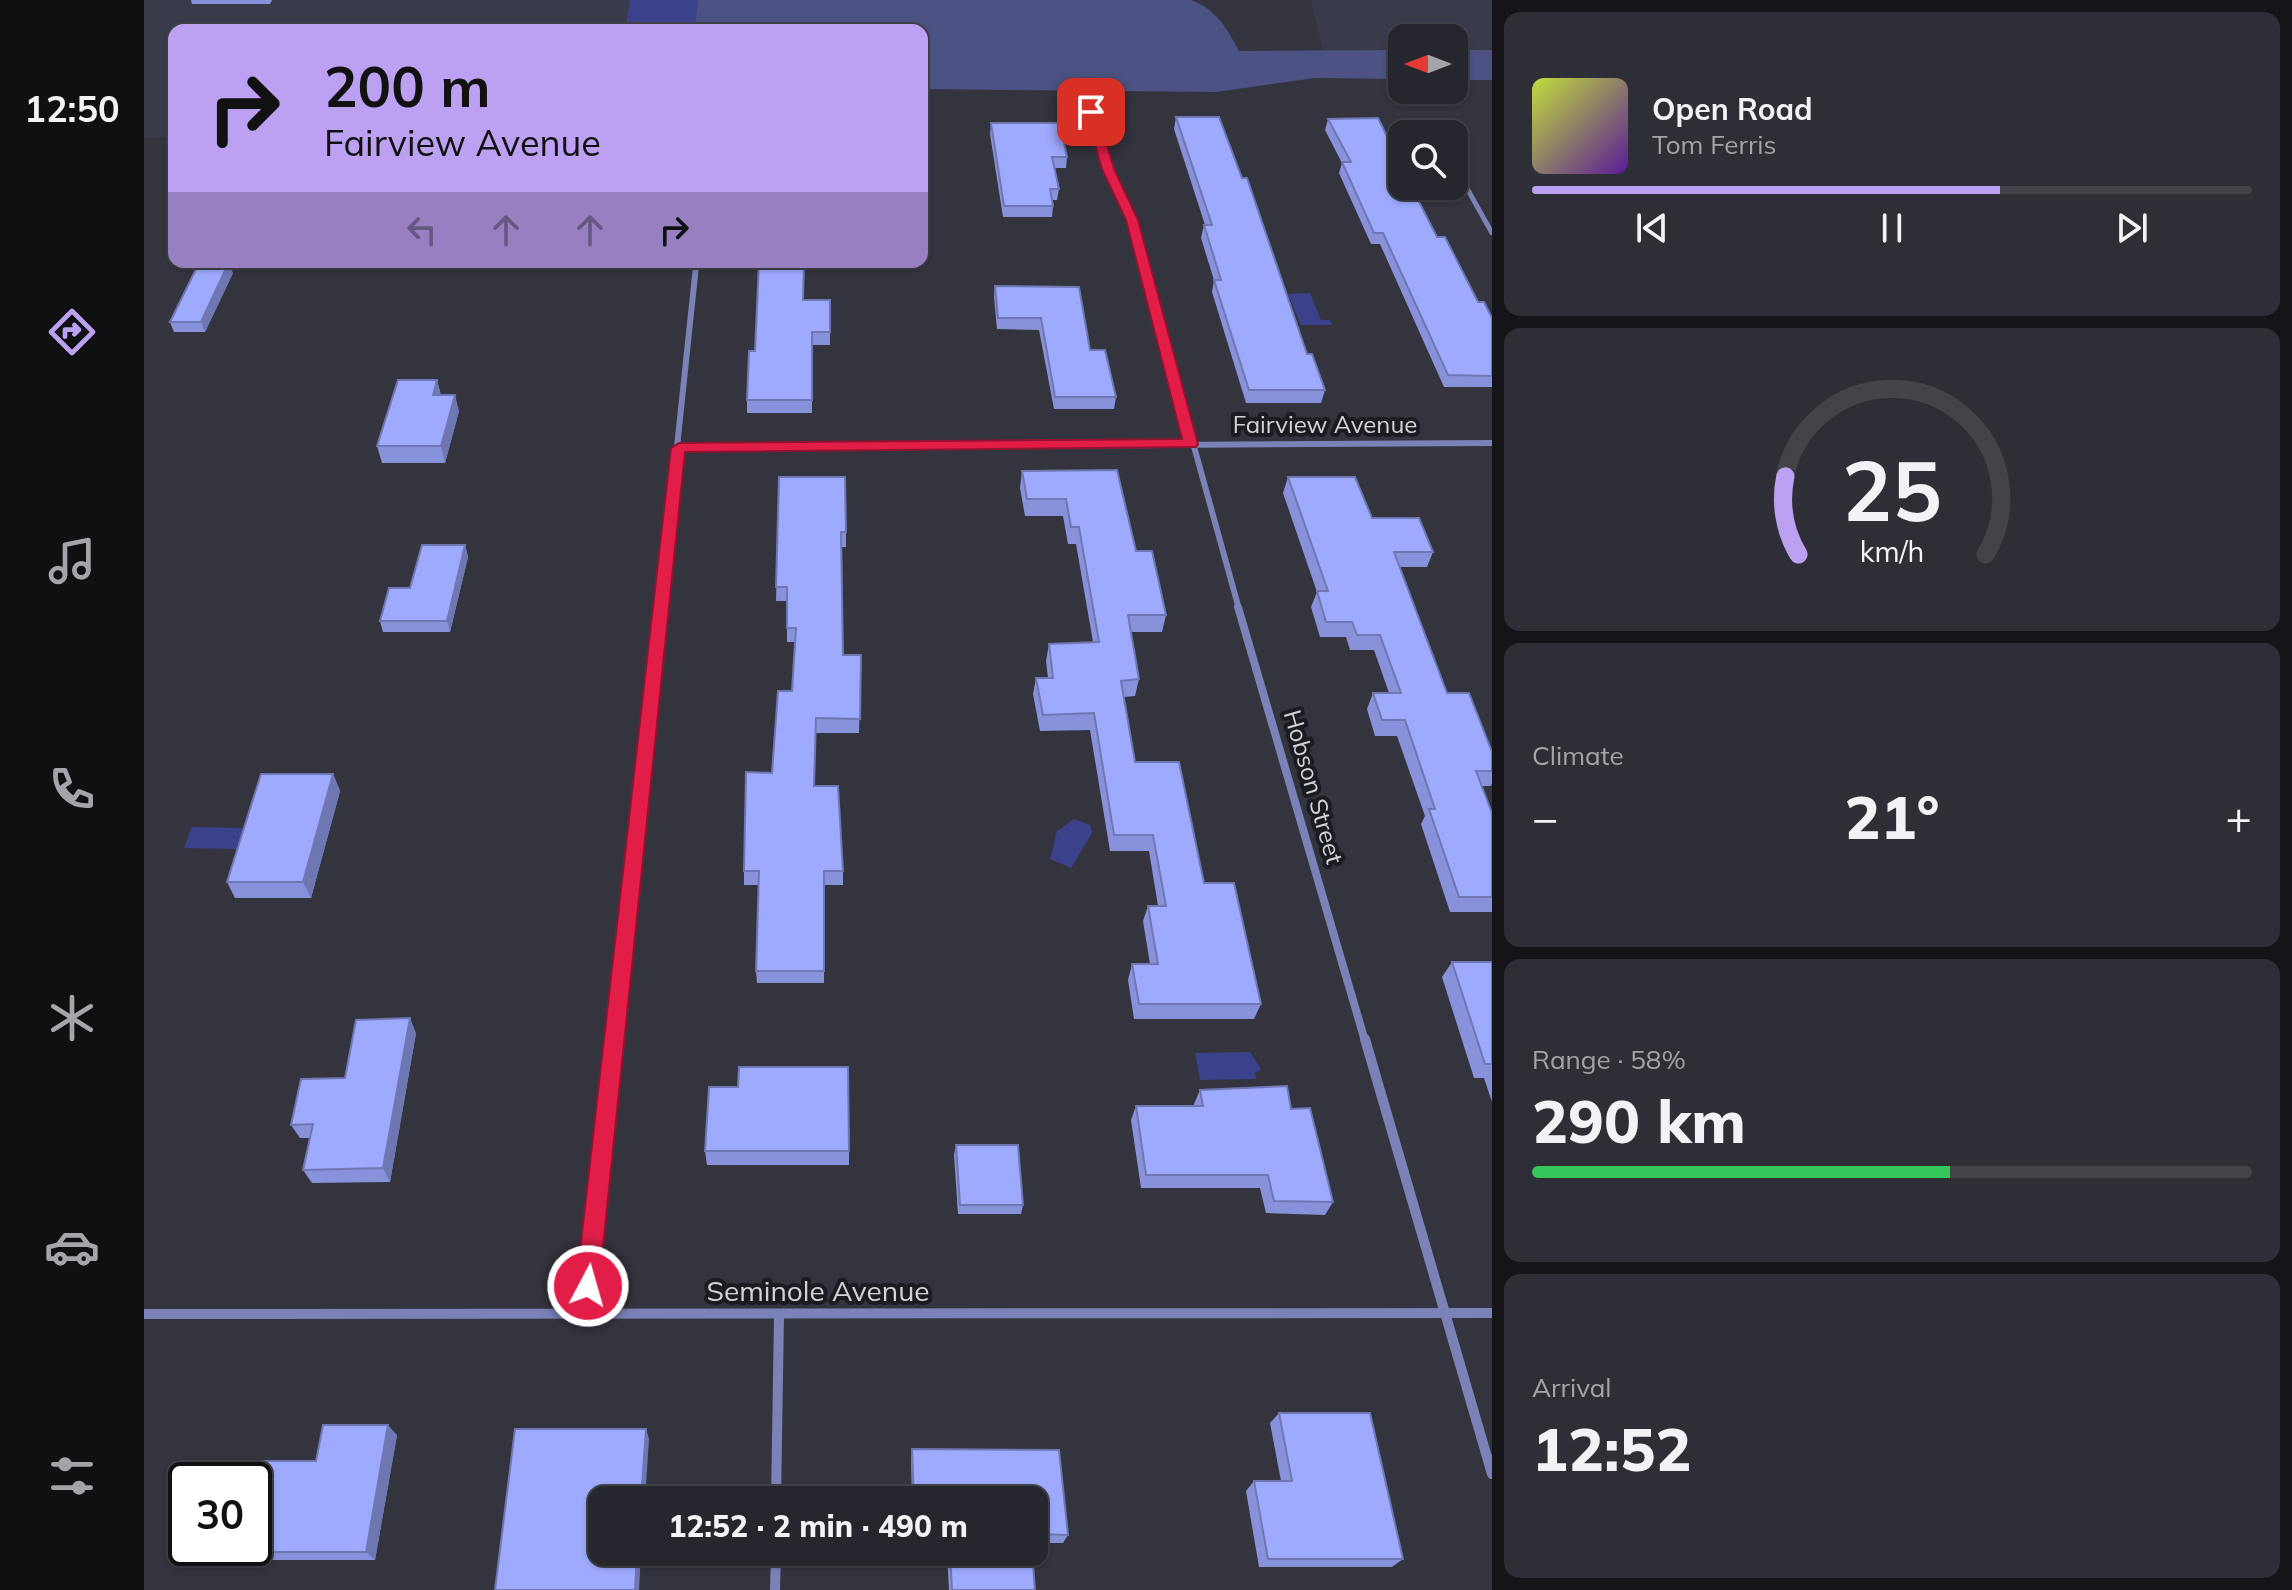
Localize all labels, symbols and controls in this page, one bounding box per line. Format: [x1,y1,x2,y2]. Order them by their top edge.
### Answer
north arrow [1388,24,1468,104]
map controls [1388,24,1468,200]
text: 200 m [324,51,491,121]
icon: right [192,56,296,160]
pin [1057,78,1125,146]
text: 12:50 [24,86,120,131]
icon: arrive [1069,90,1113,134]
text: Open Road [1652,90,1813,128]
text: Fairview Avenue [324,120,601,165]
button: search [1388,120,1468,200]
text: Tom Ferris [1652,128,1776,161]
icon: previous [1630,206,1674,250]
icon: pause [1870,206,1914,250]
icon: next [2110,206,2154,250]
icon: left [400,208,444,252]
icon: ahead [484,208,528,252]
icon: ahead [568,208,612,252]
icon: right [652,208,696,252]
icon: directions [44,304,100,360]
street label: Fairview Avenue [1233,409,1417,439]
text: 25 [1842,437,1942,542]
icon: music [44,533,100,589]
text: km/h [1860,534,1924,570]
street label: Hobson Street [1278,706,1350,867]
text: Climate [1532,739,1624,772]
icon: phone [44,761,100,817]
text: 21° [1844,779,1940,854]
text: − [1532,790,1558,845]
text: + [2226,790,2252,845]
icon: climate [44,990,100,1046]
text: Range · 58% [1532,1043,1686,1076]
text: 290 km [1532,1083,1746,1158]
icon: car [44,1219,100,1275]
position arrow [546,1244,630,1328]
street label: Seminole Avenue [706,1273,930,1308]
text: Arrival [1532,1371,1612,1404]
text: 12:52 [1532,1411,1692,1486]
icon: filters [44,1448,100,1504]
speed limit sign: 30 [168,1462,272,1566]
text: 12:52 · 2 min · 490 m [668,1507,968,1545]

